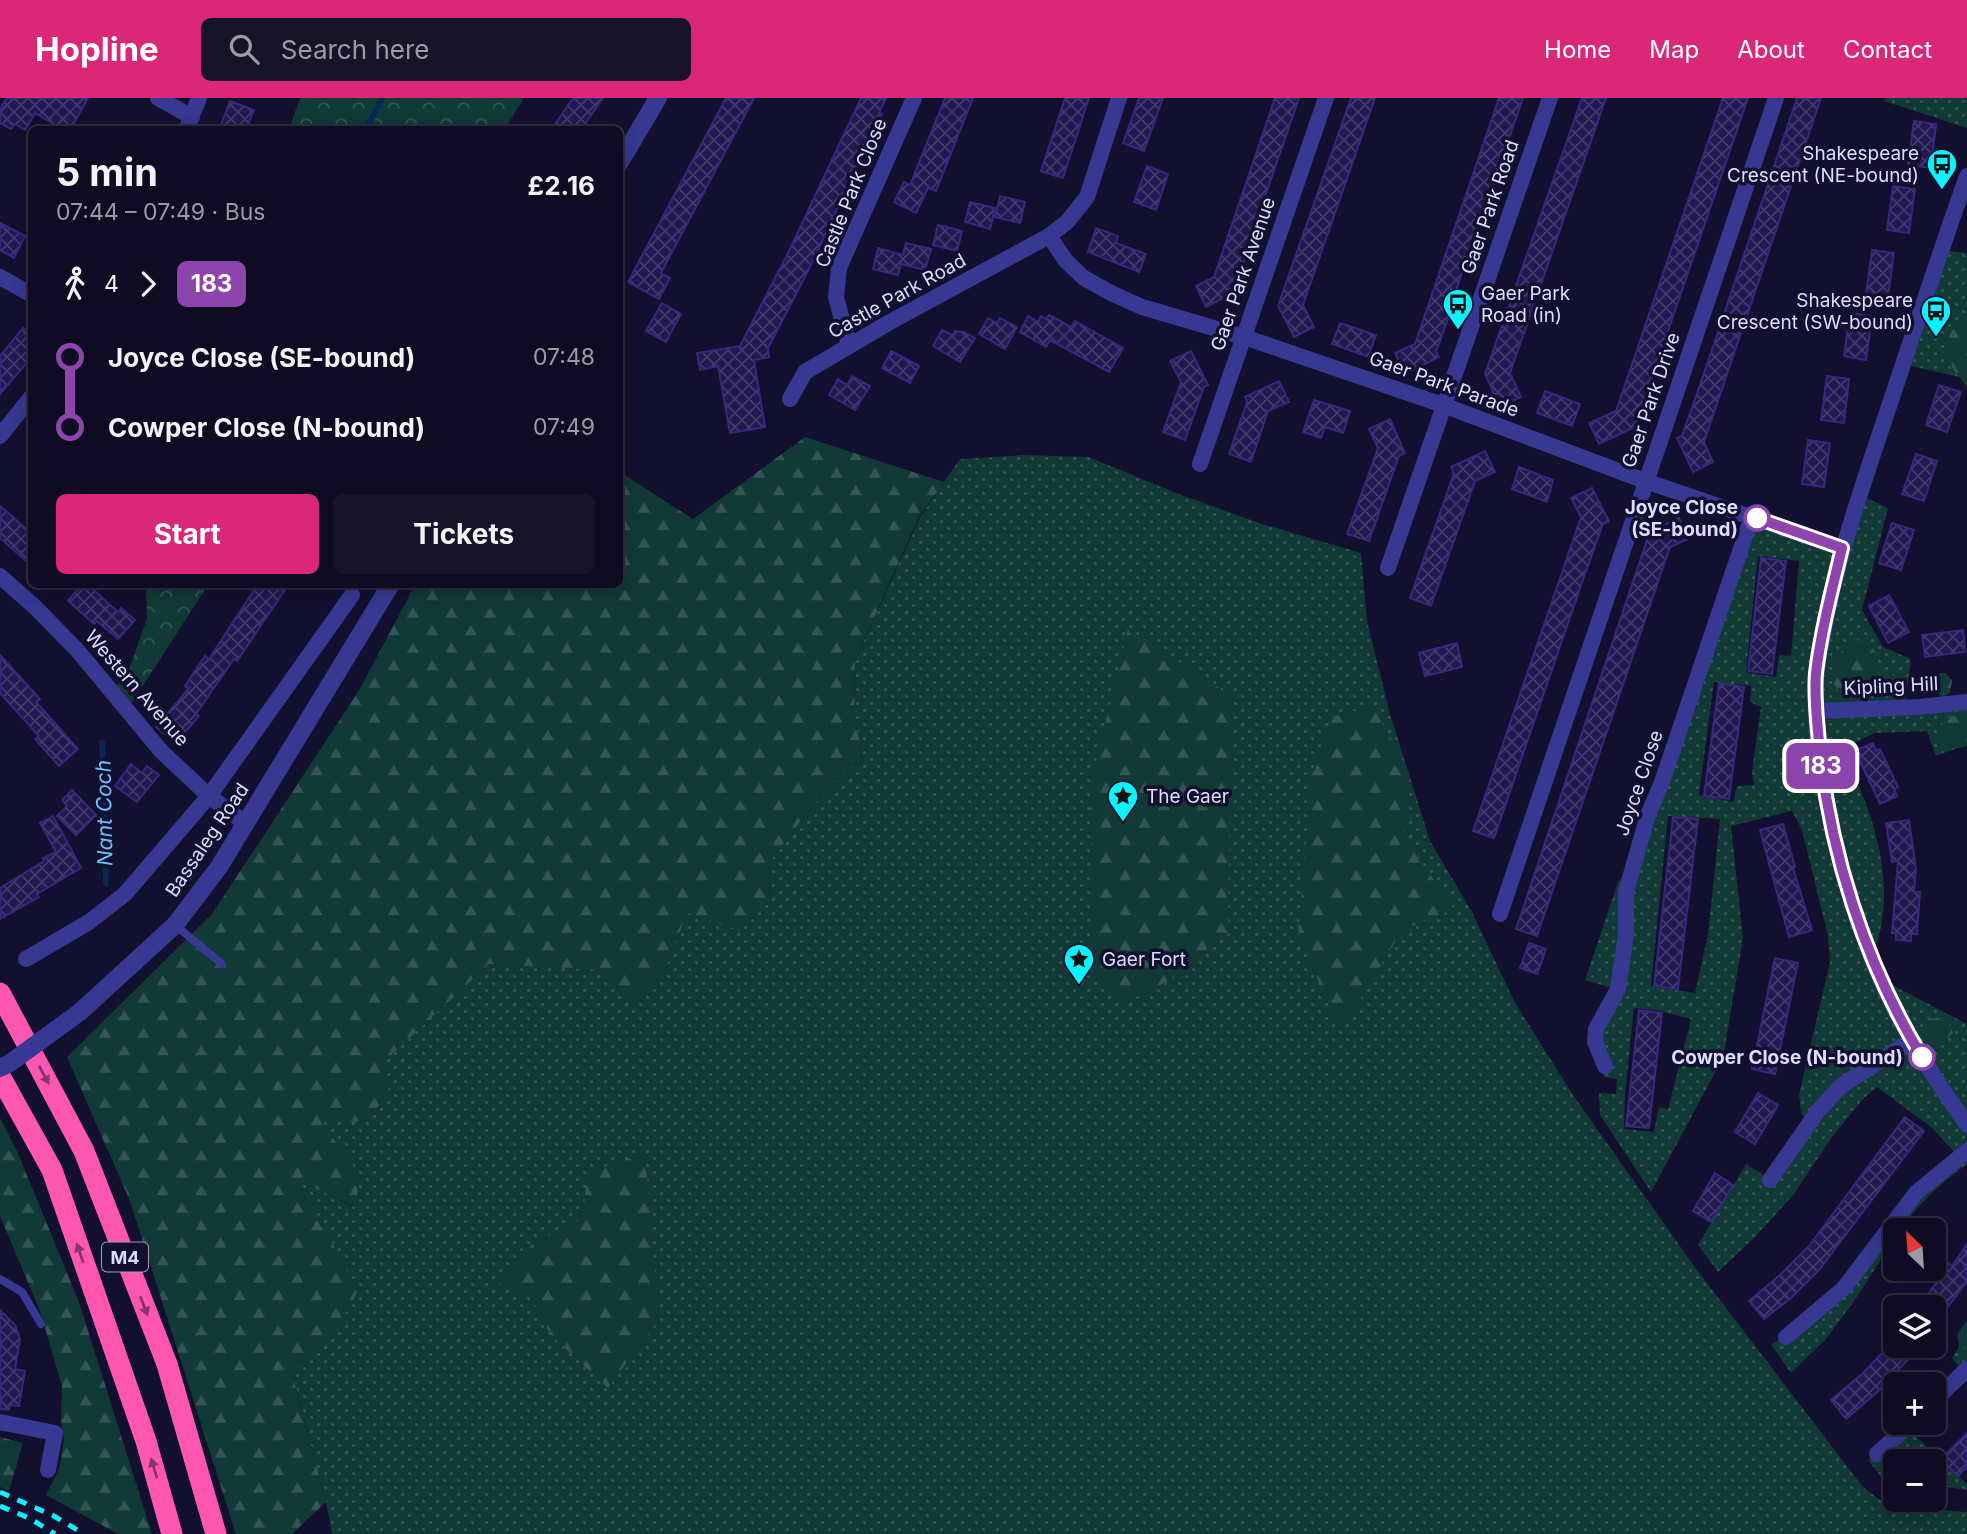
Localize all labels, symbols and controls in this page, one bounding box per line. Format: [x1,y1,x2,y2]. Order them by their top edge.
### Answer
search box [201,18,691,81]
text: Hopline [35,29,159,69]
icon: search [225,30,263,68]
text: Search here [281,34,429,65]
text: Home [1544,35,1611,64]
text: Map [1649,35,1699,64]
text: About [1737,35,1805,64]
text: Contact [1843,35,1932,64]
street label: Castle Park Close [811,115,891,271]
street label: Gaer Park Road [1456,137,1524,277]
place label: Shakespeare Crescent (NE-bound) [1727,142,1919,187]
bus stop icon: Shakespeare Crescent (NE-bound) [1925,147,1959,191]
text: 5 min [56,149,158,195]
text: £2.16 [528,170,595,201]
street label: Gaer Park Avenue [1206,194,1280,354]
text: 07:44 – 07:49 · Bus [56,198,265,226]
street label: Castle Park Road [824,249,970,343]
icon: walk [56,265,94,303]
icon: forward [129,265,167,303]
text: 183 [191,269,232,298]
text: 4 [104,270,119,298]
place label: Gaer Park Road (in) [1481,282,1571,327]
bus stop icon: Gaer Park Road (in) [1441,287,1475,331]
place label: Shakespeare Crescent (SW-bound) [1717,289,1913,334]
bus stop icon: Shakespeare Crescent (SW-bound) [1919,294,1953,338]
street label: Gaer Park Drive [1617,329,1685,471]
text: Joyce Close (SE-bound) [108,342,415,373]
text: 07:48 [533,343,595,371]
street label: Gaer Park Parade [1366,346,1522,422]
text: Cowper Close (N-bound) [108,412,425,443]
text: 07:49 [533,413,595,441]
button: Start [56,494,319,574]
button: Tickets [333,494,595,574]
place label: Joyce Close (SE-bound) [1625,496,1738,541]
marker: Joyce Close (SE-bound) [1744,505,1770,531]
street label: Western Avenue [80,625,194,751]
street label: Kipling Hill [1843,672,1939,700]
street label: Joyce Close [1610,727,1668,839]
line badge: 183 [1781,743,1861,789]
text: 183 [1800,751,1842,780]
water label: Nant Coch [91,760,117,866]
street label: Bassaleg Road [160,779,254,901]
place icon: The Gaer [1106,779,1140,823]
place label: The Gaer [1146,785,1229,808]
place icon: Gaer Fort [1062,942,1096,986]
place label: Gaer Fort [1102,948,1186,971]
marker: Cowper Close (N-bound) [1909,1044,1935,1070]
place label: Cowper Close (N-bound) [1671,1046,1903,1069]
one-way arrow [38,1065,49,1085]
north arrow [1883,1218,1946,1281]
map controls [1883,1218,1946,1512]
one-way arrow [74,1242,85,1263]
road number: M4 [102,1242,148,1272]
one-way arrow [139,1295,150,1316]
button: layers [1883,1295,1946,1358]
button: + [1883,1372,1946,1435]
button: − [1883,1449,1946,1512]
one-way arrow [148,1458,158,1479]

